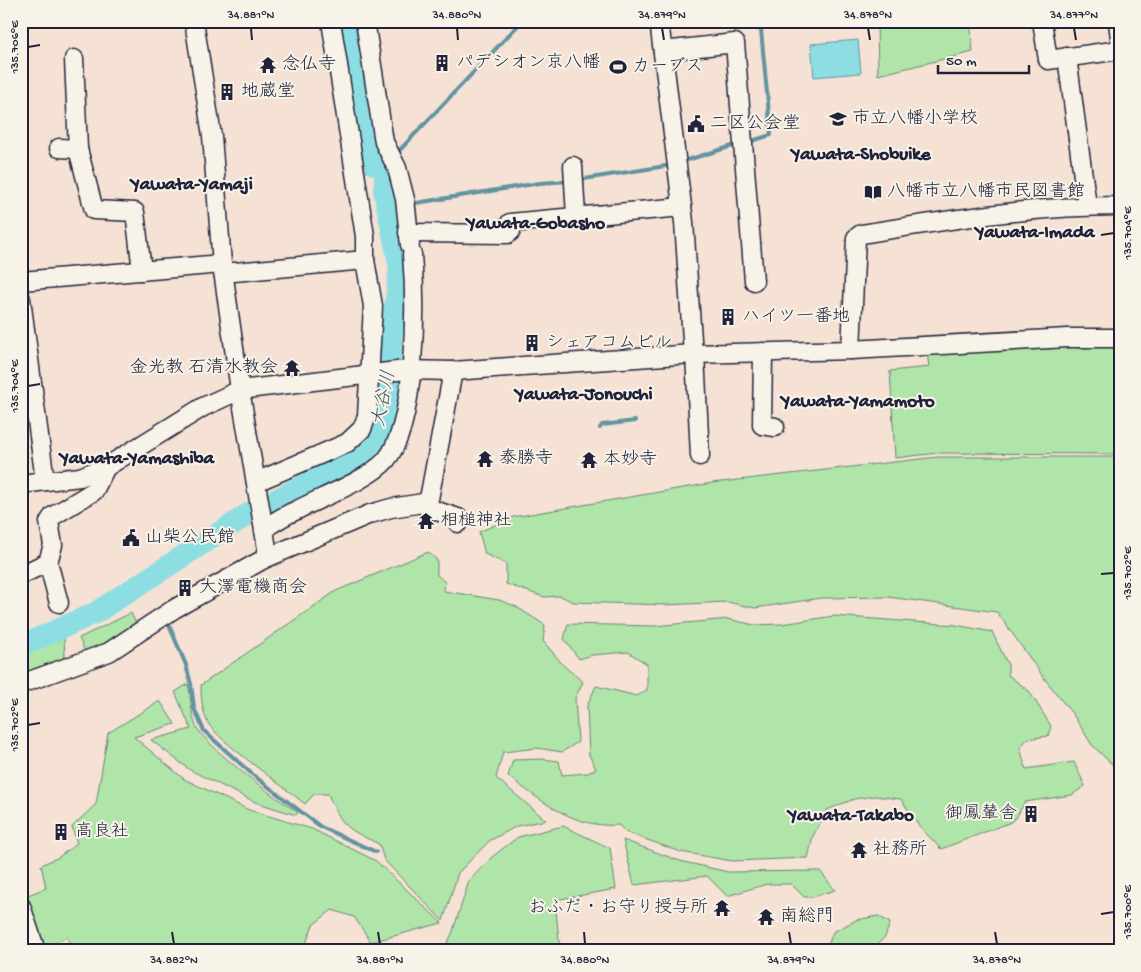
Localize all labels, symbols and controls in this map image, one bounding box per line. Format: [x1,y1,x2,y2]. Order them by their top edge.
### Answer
text: 34.881°N [227,9,275,23]
text: 34.880°N [432,9,482,23]
text: 34.879°N [637,9,686,23]
text: 34.878°N [843,9,892,23]
text: 34.877°N [1049,9,1098,23]
text: 135.706°E [9,20,23,75]
scale bar [938,42,1030,74]
place label: パデシオン京八幡 [456,52,600,74]
building icon: パデシオン京八幡 [432,53,452,73]
text: 50 m [946,53,977,71]
place label: 念仏寺 [282,54,336,76]
temple icon: 念仏寺 [258,55,278,75]
place label: カーブス [632,56,703,78]
sports icon: カーブス [608,57,628,77]
place label: 地蔵堂 [241,81,295,103]
building icon: 地蔵堂 [217,82,237,102]
place label: 市立八幡小学校 [852,108,978,130]
school or university icon: 市立八幡小学校 [828,109,848,129]
place label: 二区公会堂 [710,113,800,135]
public building icon: 二区公会堂 [686,114,706,134]
district label: Yawata-Shobuike [789,144,932,167]
district label: Yawata-Yamaji [129,174,253,197]
place label: 八幡市立八幡市民図書館 [887,181,1085,203]
library icon: 八幡市立八幡市民図書館 [863,182,883,202]
text: 135.704°E [1122,206,1136,260]
district label: Yawata-Gobasho [465,213,605,236]
district label: Yawata-Imada [973,222,1096,245]
place label: ハイツ一番地 [742,306,850,328]
building icon: ハイツ一番地 [718,307,738,327]
building icon: シェアコムビル [522,333,542,353]
place label: シェアコムビル [546,333,672,354]
place label: 金光教 石清水教会 [130,357,278,379]
temple icon: 金光教 石清水教会 [282,358,302,378]
text: 135.704°E [9,359,23,413]
water label: 大谷川 [368,369,402,429]
district label: Yawata-Jonouchi [513,384,653,407]
district label: Yawata-Yamamoto [779,391,935,414]
district label: Yawata-Yamashiba [58,448,216,471]
place label: 泰勝寺 [499,448,553,470]
temple icon: 泰勝寺 [475,449,495,469]
place label: 本妙寺 [603,449,657,471]
temple icon: 本妙寺 [579,450,599,470]
place label: 相槌神社 [440,510,512,532]
temple icon: 相槌神社 [416,511,436,531]
place label: 山柴公民館 [145,527,235,549]
public building icon: 山柴公民館 [121,528,141,548]
text: 135.702°E [1122,546,1136,600]
place label: 大澤電機商会 [199,577,307,599]
building icon: 大澤電機商会 [175,578,195,598]
text: 135.702°E [9,698,23,752]
place label: 御鳳輦舎 [945,803,1017,825]
building icon: 御鳳輦舎 [1021,804,1041,824]
district label: Yawata-Takabo [786,805,914,828]
place label: 高良社 [75,821,129,843]
building icon: 高良社 [51,822,71,842]
place label: 社務所 [873,839,927,861]
temple icon: 社務所 [849,840,869,860]
text: 135.700°E [1122,885,1136,940]
place label: おふだ・お守り授与所 [528,897,708,919]
temple icon: おふだ・お守り授与所 [712,898,732,918]
place label: 南総門 [780,906,834,928]
temple icon: 南総門 [756,907,776,927]
text: 34.882°N [149,954,198,968]
text: 34.881°N [356,954,404,968]
text: 34.880°N [560,954,610,968]
text: 34.879°N [766,954,815,968]
text: 34.878°N [972,954,1021,968]

